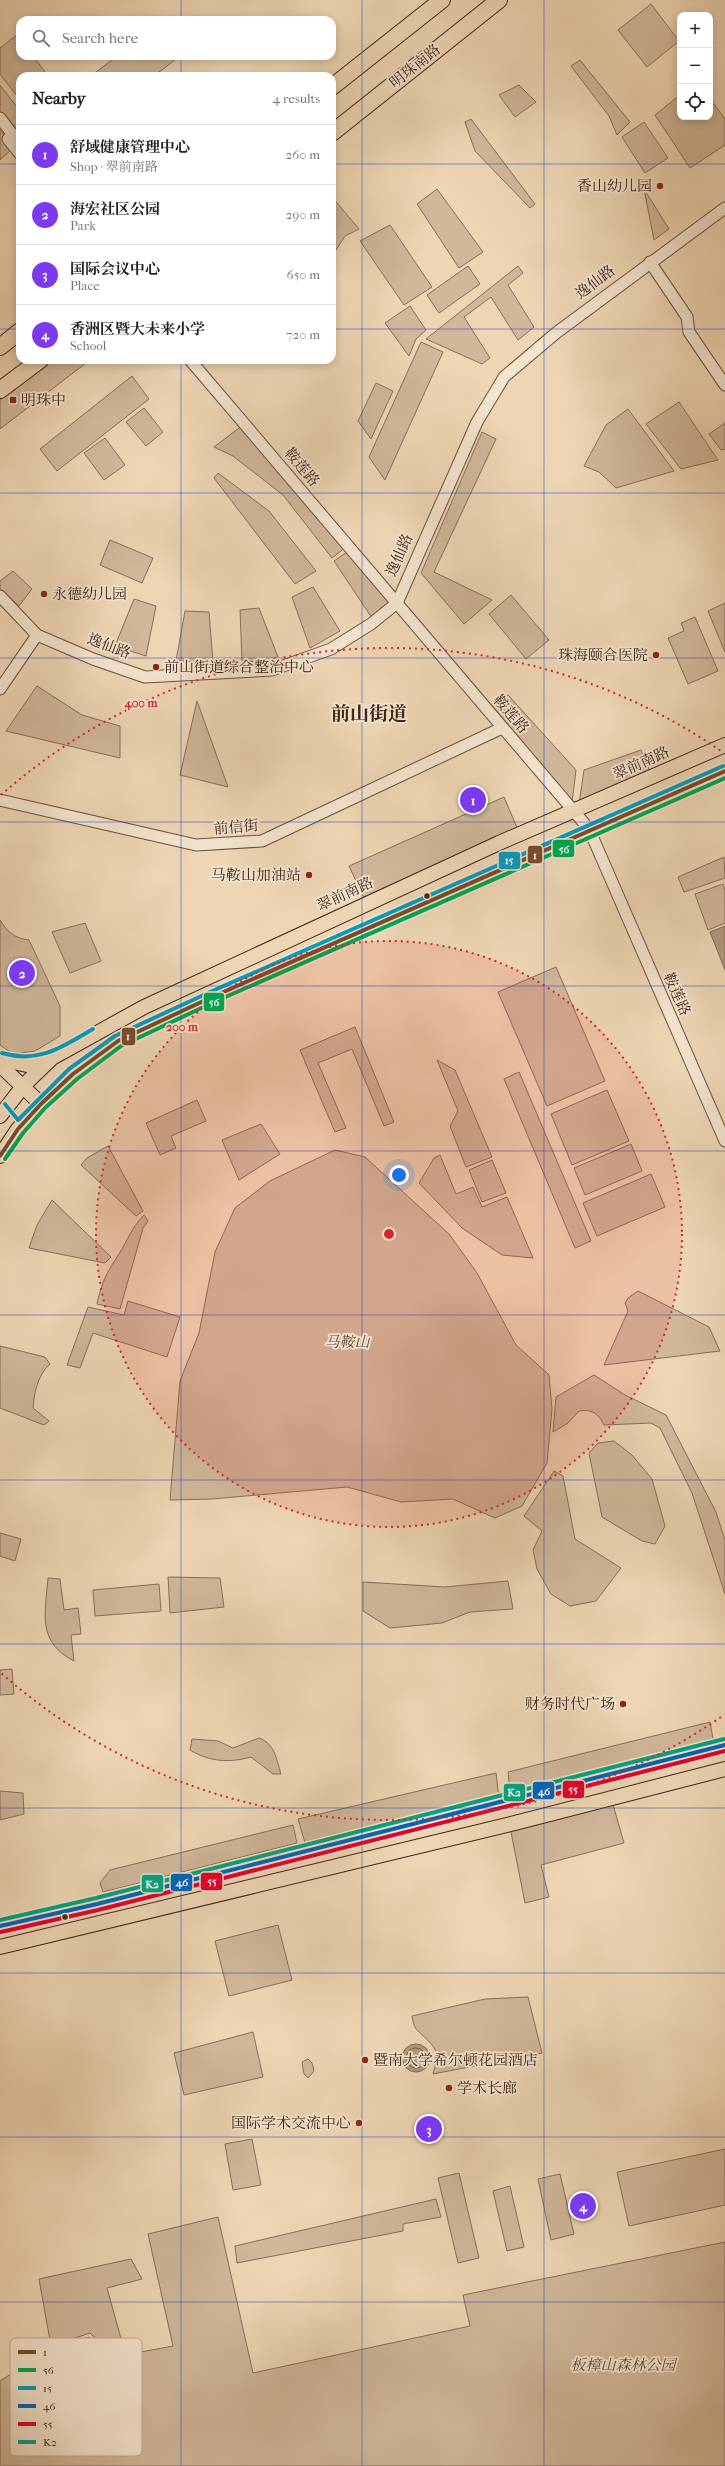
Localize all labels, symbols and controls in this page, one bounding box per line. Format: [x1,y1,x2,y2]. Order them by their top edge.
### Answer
map controls [677,12,713,120]
button: + [677,12,713,48]
search box [16,16,336,60]
icon: search [30,27,52,49]
text: Search here [62,29,138,47]
street label: 明珠南路 [386,40,444,92]
button: − [677,48,713,84]
button: locate [677,84,713,120]
text: Nearby [32,88,86,108]
text: 4 results [273,91,320,106]
text: 舒域健康管理中心 [70,138,190,156]
text: 1 [43,147,47,162]
text: 260 m [286,147,320,162]
text: Shop · 翠前南路 [70,159,158,174]
place label: 香山幼儿园 [577,177,652,195]
marker: 香山幼儿园 [655,181,665,191]
text: 海宏社区公园 [70,200,160,218]
text: 2 [42,207,48,222]
text: 290 m [286,207,320,222]
text: Park [70,218,96,233]
text: 国际会议中心 [70,260,160,278]
street label: 逸仙路 [572,261,618,303]
text: 3 [42,267,48,282]
text: 650 m [287,267,320,282]
text: Place [70,278,100,293]
text: 香洲区暨大未来小学 [70,320,205,338]
text: 4 [41,327,49,342]
text: 720 m [286,327,320,342]
text: School [70,338,106,353]
place label: 明珠中 [21,391,66,409]
marker: 明珠中 [8,395,18,405]
street label: 鞍莲路 [281,444,323,490]
street label: 逸仙路 [382,531,416,579]
place label: 永德幼儿园 [52,585,127,603]
marker: 永德幼儿园 [39,589,49,599]
street label: 逸仙路 [85,630,133,662]
place label: 珠海颐合医院 [558,646,648,664]
marker: 珠海颐合医院 [651,650,661,660]
place label: 前山街道综合整治中心 [164,658,314,676]
marker: 前山街道综合整治中心 [151,662,161,672]
street label: 鞍莲路 [489,691,533,737]
text: 400 m [124,696,158,711]
district label: 前山街道 [331,703,407,725]
street label: 翠前南路 [610,743,672,783]
pin: 1 [460,785,486,815]
street label: 前信街 [213,816,259,838]
line badge: 56 [552,839,575,858]
text: 56 [559,843,570,856]
line badge: 1 [527,845,543,864]
text: 1 [533,849,537,862]
line badge: 15 [498,851,521,870]
text: 15 [505,854,514,867]
place label: 马鞍山加油站 [211,866,301,884]
marker: 马鞍山加油站 [304,870,314,880]
street label: 翠前南路 [314,873,376,915]
unlabelled marker [422,891,432,901]
pin: 2 [9,958,35,988]
street label: 鞍莲路 [660,970,694,1018]
line badge: 56 [203,992,225,1012]
text: 56 [209,996,220,1009]
text: 200 m [166,1020,199,1034]
line badge: 1 [121,1027,136,1046]
text: 1 [126,1030,130,1043]
your location [389,1165,409,1185]
centre of rings [382,1227,396,1241]
park label: 马鞍山 [324,1333,371,1351]
place label: 财务时代广场 [525,1695,615,1713]
marker: 财务时代广场 [618,1699,628,1709]
line badge: 55 [562,1780,585,1799]
line badge: 46 [532,1781,555,1800]
line badge: K2 [503,1783,526,1802]
text: 55 [568,1783,578,1796]
text: 46 [537,1785,551,1798]
text: K2 [507,1786,521,1799]
line badge: 55 [200,1872,223,1891]
line badge: 46 [170,1873,193,1892]
line badge: K2 [141,1874,164,1893]
text: 55 [207,1875,217,1888]
text: 46 [175,1876,189,1889]
text: K2 [145,1878,159,1891]
unlabelled marker [60,1912,70,1922]
place label: 暨南大学希尔顿花园酒店 [373,2051,538,2069]
marker: 暨南大学希尔顿花园酒店 [360,2055,370,2065]
place label: 学术长廊 [457,2079,517,2097]
marker: 学术长廊 [444,2083,454,2093]
place label: 国际学术交流中心 [231,2114,351,2132]
pin: 3 [416,2114,442,2144]
marker: 国际学术交流中心 [354,2118,364,2128]
pin: 4 [570,2191,596,2221]
legend [10,2338,142,2456]
text: 1 [43,2346,47,2359]
park label: 板樟山森林公园 [570,2356,677,2374]
text: 56 [43,2364,54,2377]
text: 15 [43,2382,52,2395]
text: 46 [43,2400,55,2413]
text: 55 [43,2418,53,2431]
text: K2 [43,2436,57,2449]

